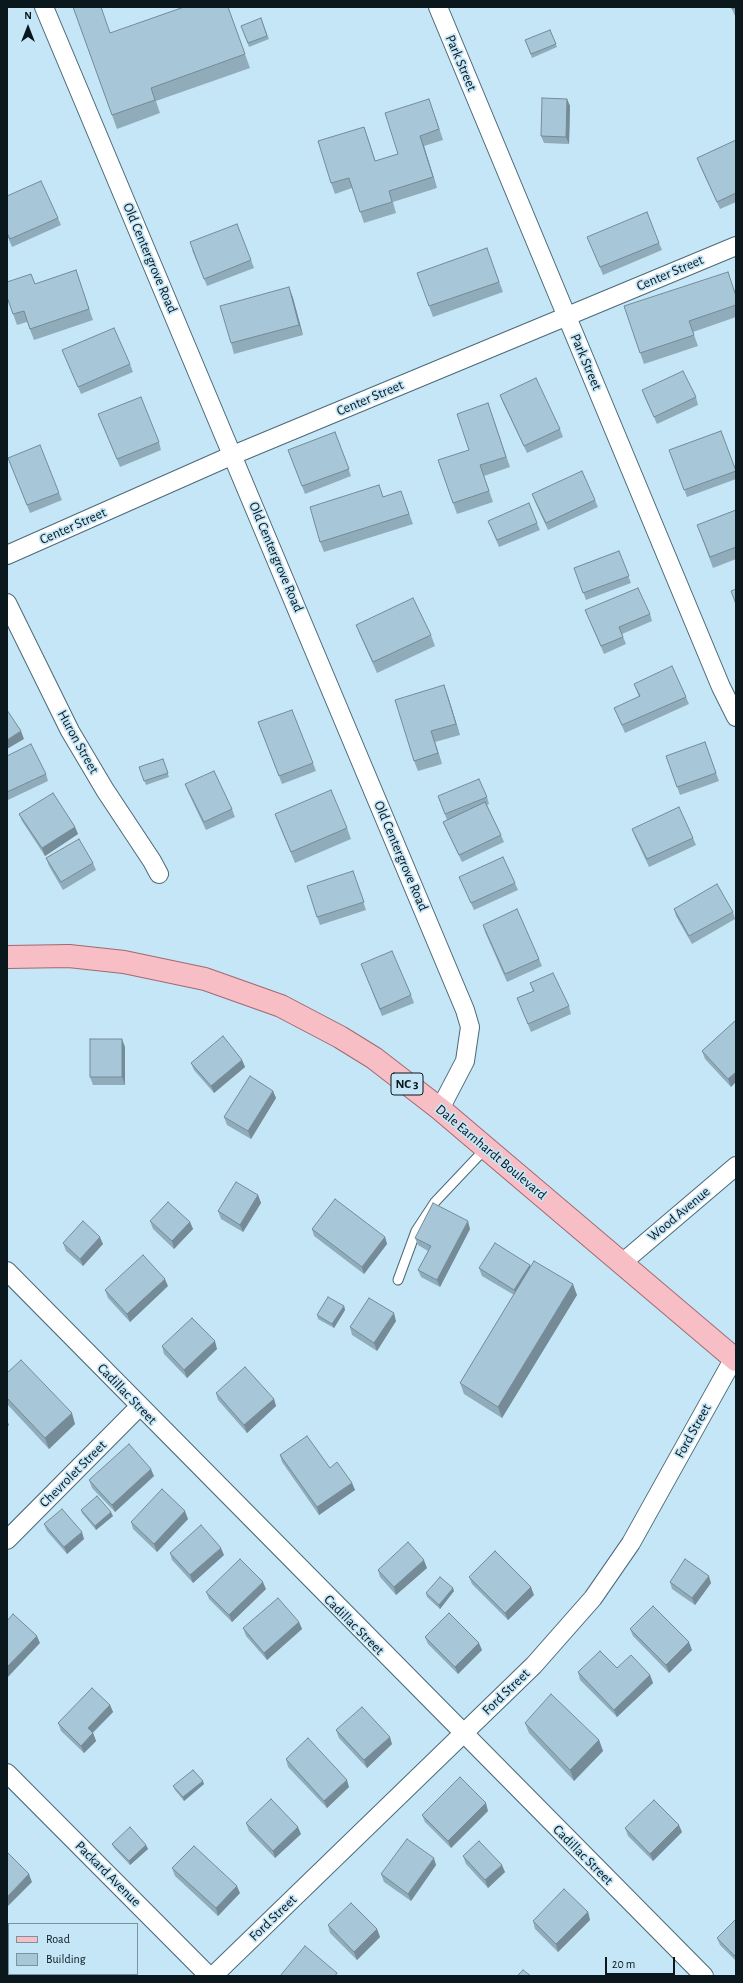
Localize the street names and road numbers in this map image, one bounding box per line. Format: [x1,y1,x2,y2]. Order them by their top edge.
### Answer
street label: Park Street [442,32,480,94]
street label: Old Centergrove Road [119,200,181,316]
street label: Center Street [634,251,706,295]
street label: Park Street [567,331,605,393]
street label: Center Street [334,376,406,420]
street label: Old Centergrove Road [245,499,307,615]
street label: Center Street [37,504,109,548]
street label: Huron Street [54,707,102,777]
street label: Old Centergrove Road [370,798,432,914]
road number: NC 3 [391,1073,423,1095]
street label: Dale Earnhardt Boulevard [432,1101,550,1203]
street label: Wood Avenue [644,1183,714,1245]
street label: Cadillac Street [94,1360,160,1428]
street label: Ford Street [671,1401,715,1461]
street label: Chevrolet Street [36,1437,110,1511]
street label: Cadillac Street [320,1591,388,1659]
street label: Ford Street [479,1665,533,1719]
street label: Cadillac Street [549,1821,617,1889]
street label: Packard Avenue [72,1838,144,1910]
street label: Ford Street [246,1891,300,1945]

